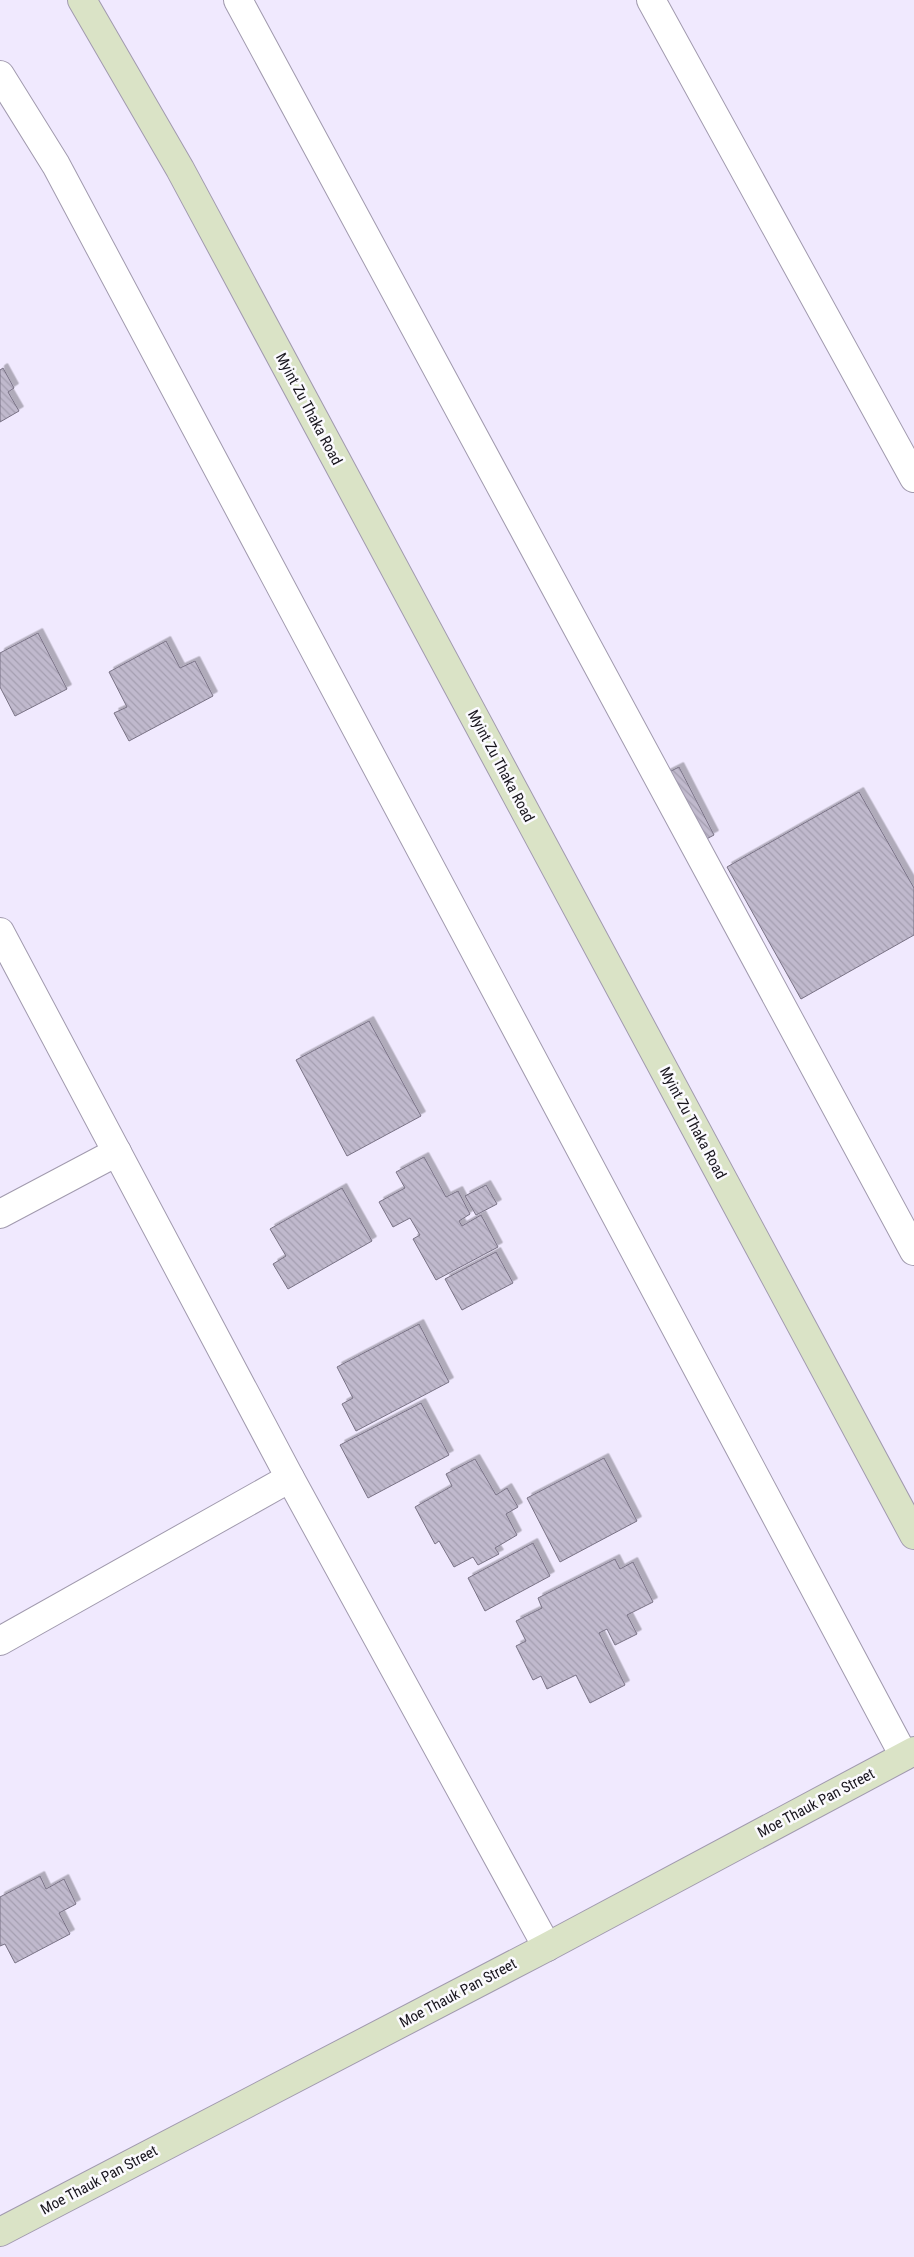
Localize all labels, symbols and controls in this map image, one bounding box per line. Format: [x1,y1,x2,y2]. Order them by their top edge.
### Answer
street label: Myint Zu Thaka Road [272,350,346,468]
street label: Myint Zu Thaka Road [464,707,538,825]
street label: Myint Zu Thaka Road [656,1064,730,1182]
street label: Moe Thauk Pan Street [754,1765,878,1841]
street label: Moe Thauk Pan Street [396,1955,520,2031]
street label: Moe Thauk Pan Street [37,2142,161,2218]

